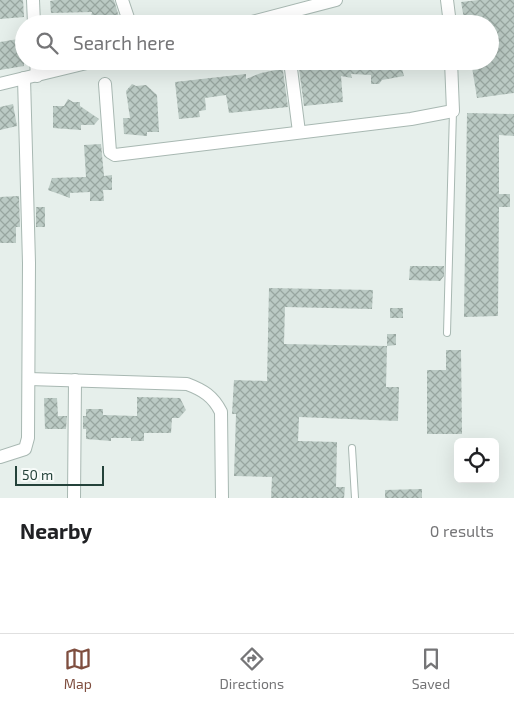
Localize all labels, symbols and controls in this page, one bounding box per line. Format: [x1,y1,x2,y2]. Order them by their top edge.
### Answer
search box [15,15,499,70]
icon: search [33,29,61,57]
text: Search here [73,31,175,54]
map controls [454,438,499,483]
button: locate [454,438,499,483]
scale bar [15,463,104,486]
text: 50 m [22,466,53,483]
text: Nearby [20,518,92,543]
text: 0 results [430,521,494,540]
tab: Map [64,645,92,692]
tab: Directions [220,645,284,692]
tab: Saved [412,645,450,692]

